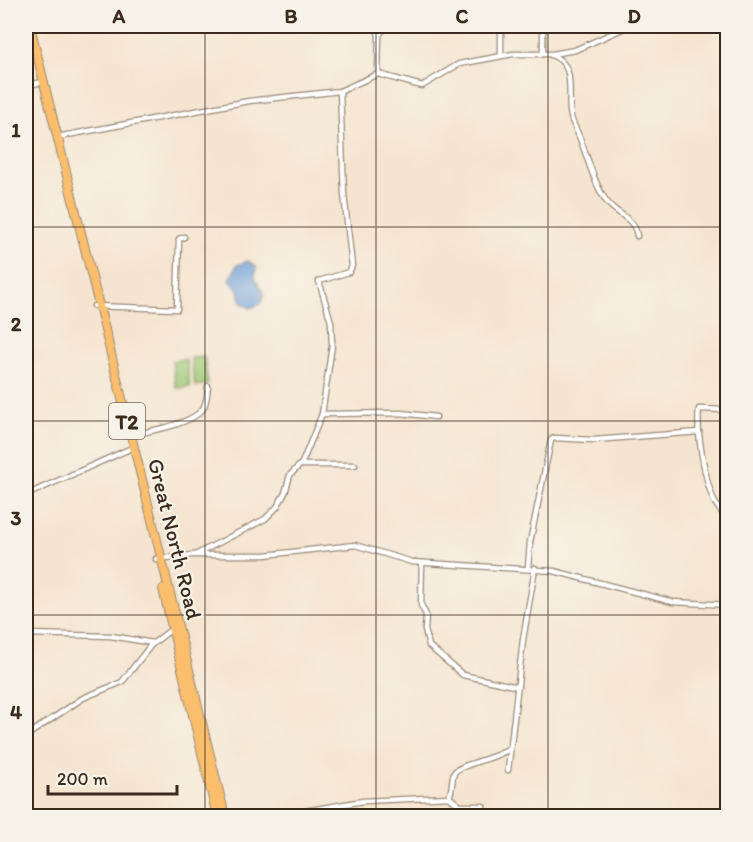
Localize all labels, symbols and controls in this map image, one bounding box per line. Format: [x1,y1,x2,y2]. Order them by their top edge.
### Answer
text: A [112,4,126,28]
text: B [285,4,298,28]
text: C [456,4,469,28]
text: D [627,4,641,28]
text: 1 [11,118,21,142]
text: 2 [11,312,22,336]
road number: T2 [109,403,145,439]
street label: Great North Road [142,456,208,622]
text: 3 [11,506,22,530]
text: 4 [10,700,22,724]
scale bar [48,758,177,796]
text: 200 m [57,768,108,790]

